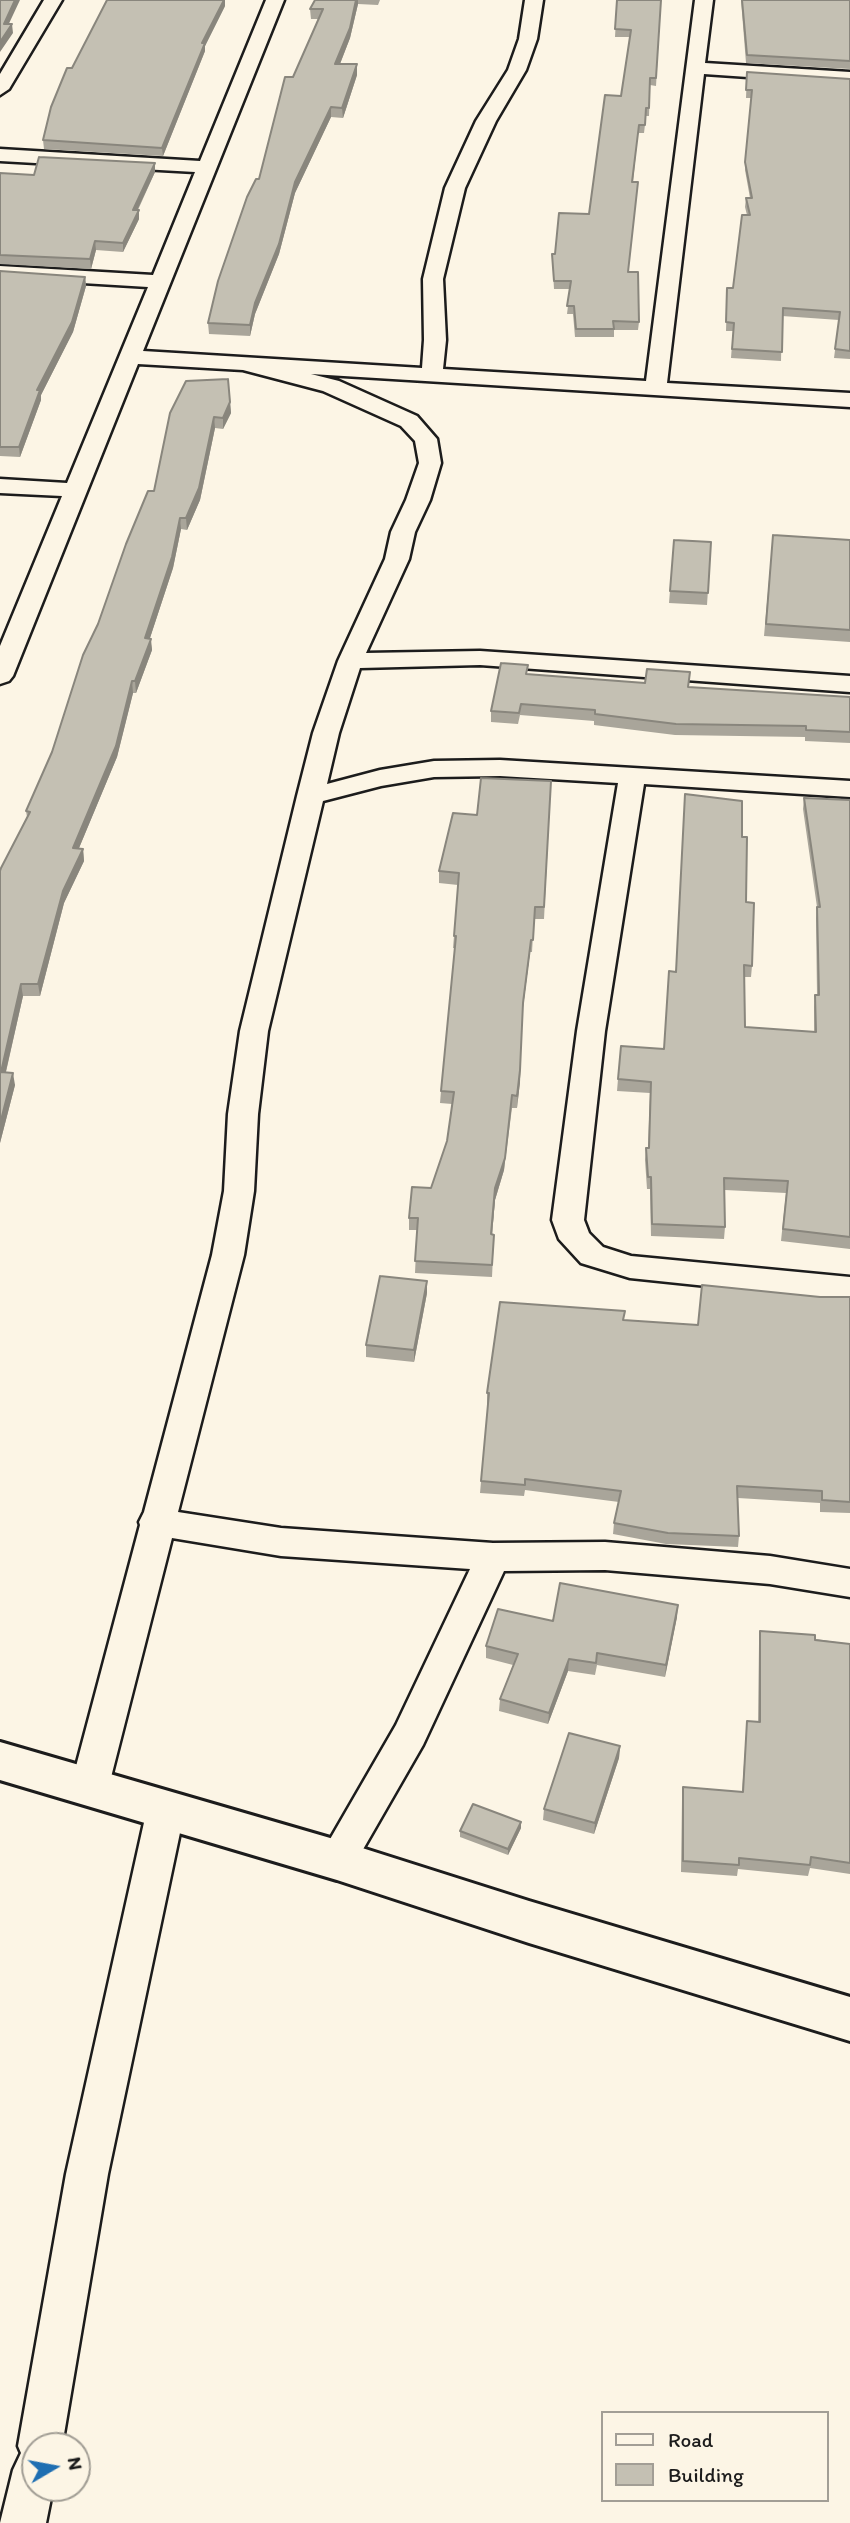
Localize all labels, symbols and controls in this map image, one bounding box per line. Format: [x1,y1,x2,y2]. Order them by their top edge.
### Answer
legend [602,2411,829,2502]
text: Road [668,2427,713,2452]
north arrow [21,2432,91,2502]
text: N [63,2455,88,2472]
text: Building [668,2462,744,2487]

